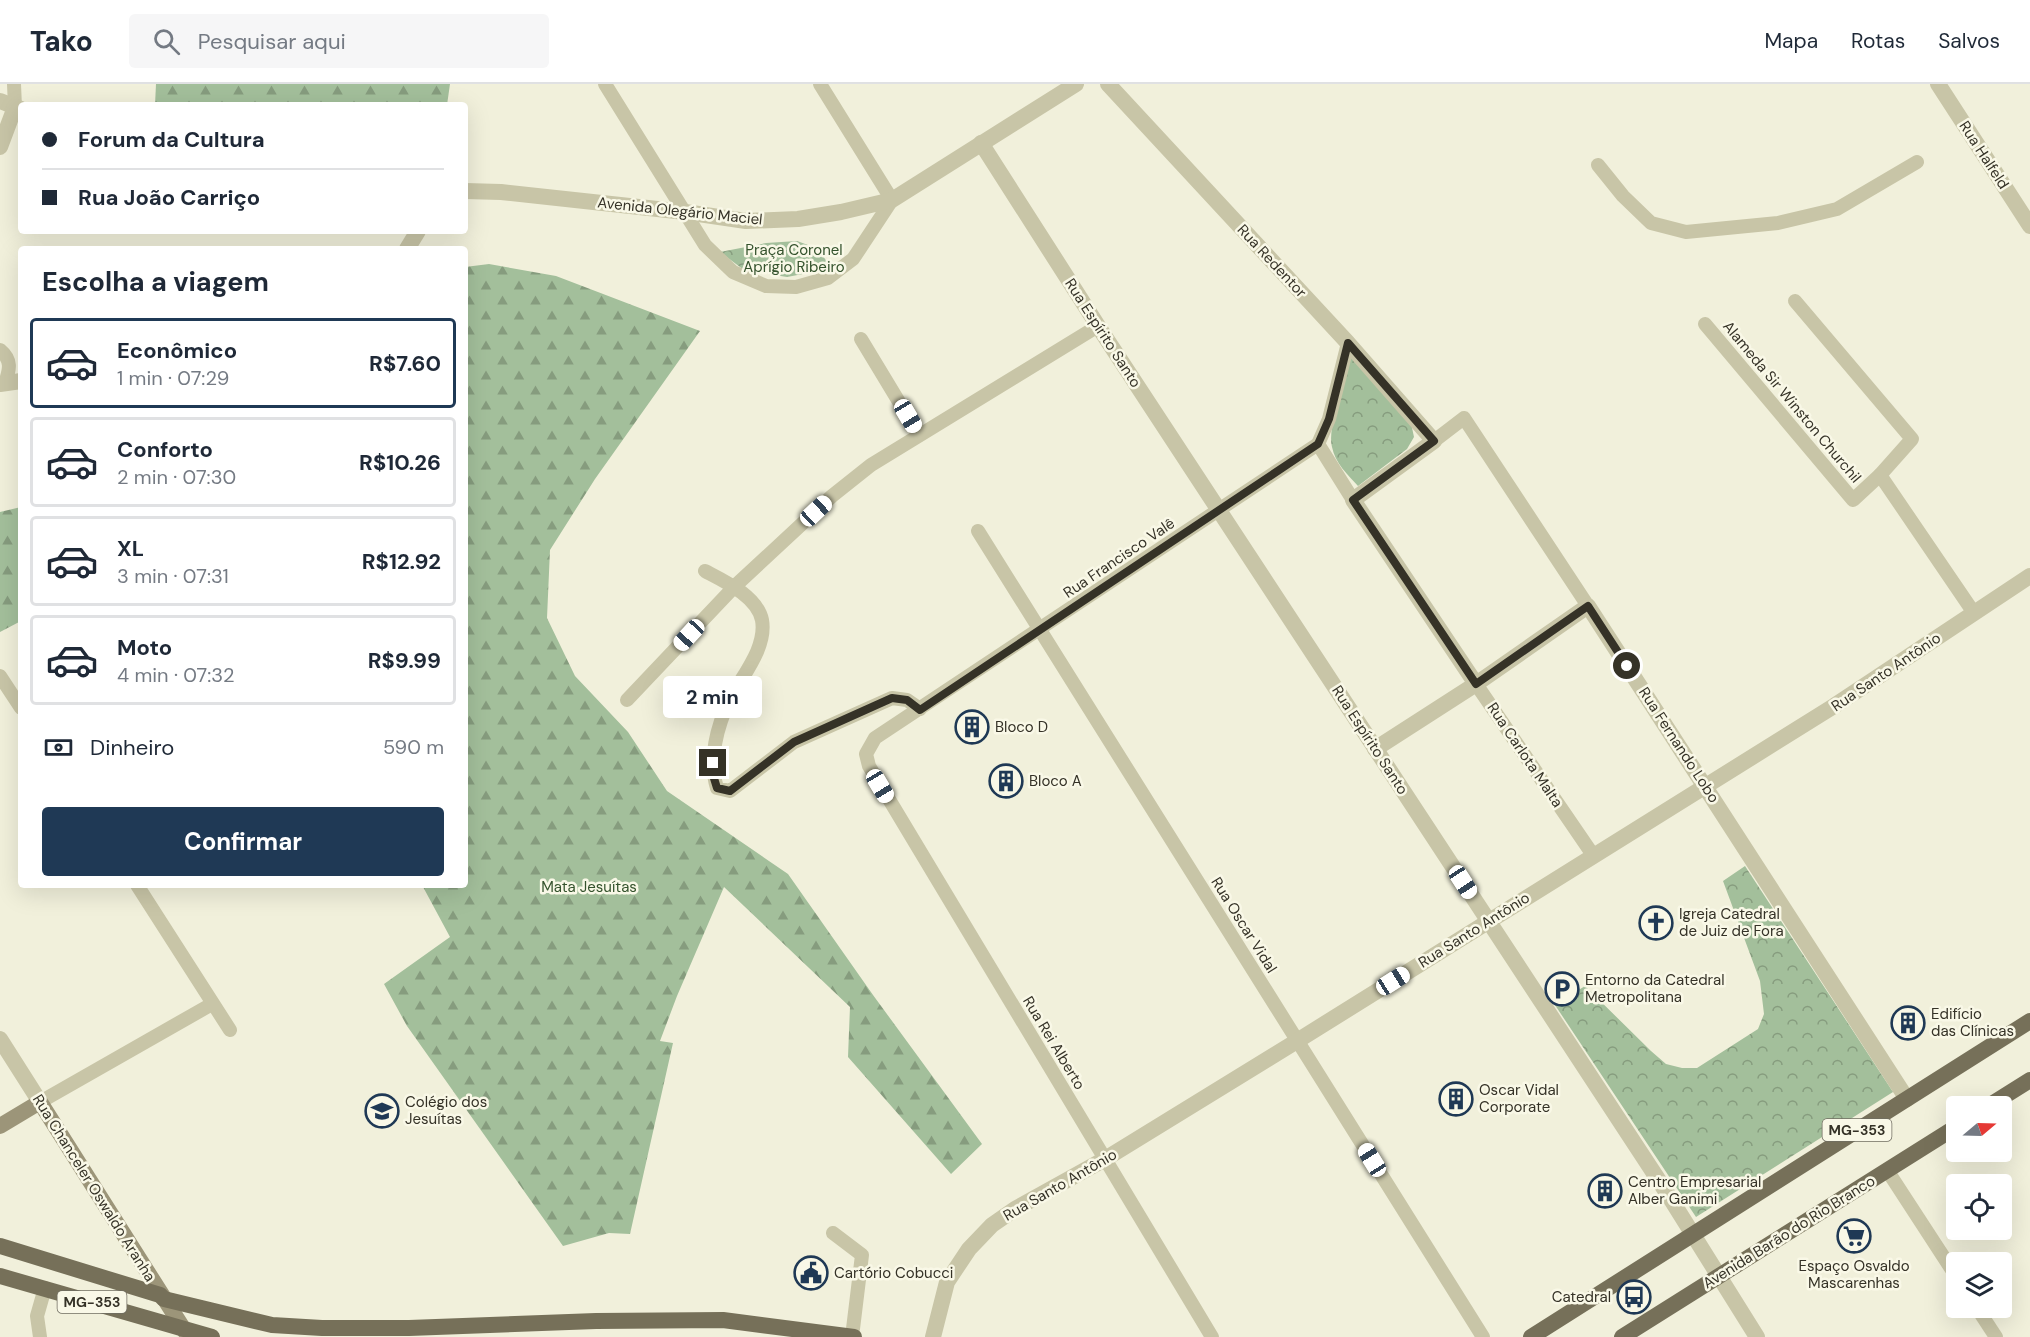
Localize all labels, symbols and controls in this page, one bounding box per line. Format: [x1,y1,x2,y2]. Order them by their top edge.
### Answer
search box [129,14,549,68]
text: Tako [30,23,93,60]
icon: search [150,25,183,58]
text: Pesquisar aqui [198,27,346,56]
text: Mapa [1764,27,1818,55]
text: Rotas [1851,27,1905,55]
text: Salvos [1938,27,2000,55]
street label: Rua Halfeld [1955,117,2013,193]
text: Forum da Cultura [78,125,265,154]
text: Rua João Carriço [78,183,260,212]
street label: Avenida Olegário Maciel [596,192,764,230]
street label: Rua Redentor [1233,220,1311,302]
park label: Praça Coronel Aprígio Ribeiro [743,240,845,277]
text: Escolha a viagem [42,264,269,299]
street label: Rua Espírito Santo [1060,275,1146,391]
street label: Alameda Sir Winston Churchil [1718,317,1866,487]
icon: car [45,336,99,390]
text: Econômico [117,336,237,365]
text: R$7.60 [369,349,441,378]
text: 1 min · 07:29 [117,365,229,391]
car [891,396,925,436]
icon: car [45,435,99,489]
text: Conforto [117,435,213,464]
text: R$10.26 [359,448,441,477]
text: 2 min · 07:30 [117,464,236,490]
car [797,492,835,530]
street label: Rua Francisco Valê [1059,513,1179,603]
icon: car [45,534,99,588]
text: XL [117,534,144,563]
text: R$12.92 [362,547,441,576]
text: 3 min · 07:31 [117,563,229,589]
car [670,616,708,654]
street label: Rua Santo Antônio [1827,628,1945,716]
icon: car [45,633,99,687]
text: Moto [117,633,172,662]
text: R$9.99 [368,646,441,675]
route start [1613,652,1640,679]
text: 4 min · 07:32 [117,662,235,688]
callout: 2 min [664,676,762,718]
street label: Rua Espírito Santo [1327,682,1413,798]
street label: Rua Fernando Lobo [1634,683,1724,807]
text: 2 min [686,684,739,710]
street label: Rua Carlota Malta [1483,699,1567,811]
building icon: Bloco D [954,709,990,745]
place label: Bloco D [995,717,1048,737]
icon: cash [42,731,75,764]
text: Dinheiro [90,733,174,762]
text: 590 m [383,734,444,760]
route end [699,749,726,776]
building icon: Bloco A [988,763,1024,799]
car [863,766,897,806]
place label: Bloco A [1029,771,1082,791]
button: Confirmar [42,807,444,876]
car [1446,862,1480,902]
street label: Rua Oscar Vidal [1206,873,1282,977]
park label: Mata Jesuítas [541,877,637,897]
street label: Rua Santo Antônio [1414,888,1534,972]
place label: Igreja Catedral de Juiz de Fora [1679,904,1784,941]
church icon: Igreja Catedral de Juiz de Fora [1638,905,1674,941]
car [1373,964,1413,998]
place label: Entorno da Catedral Metropolitana [1585,970,1725,1007]
parking icon: Entorno da Catedral Metropolitana [1544,971,1580,1007]
street label: Rua Rei Alberto [1018,993,1090,1093]
place label: Edifício das Clínicas [1931,1004,2014,1041]
building icon: Edifício das Clínicas [1890,1005,1926,1041]
place label: Oscar Vidal Corporate [1479,1080,1559,1117]
building icon: Oscar Vidal Corporate [1438,1081,1474,1117]
street label: Rua Chanceler Oswaldo Aranha [28,1091,160,1285]
place label: Colégio dos Jesuítas [405,1092,487,1129]
school or university icon: Colégio dos Jesuítas [364,1093,400,1129]
north arrow [1946,1096,2012,1162]
map controls [1946,1096,2012,1318]
road number: MG-353 [1822,1119,1892,1141]
car [1355,1140,1389,1180]
street label: Rua Santo Antônio [1000,1144,1120,1226]
street label: Avenida Barão do Rio Branco [1699,1171,1879,1293]
place label: Centro Empresarial Alber Ganimi [1628,1172,1761,1209]
building icon: Centro Empresarial Alber Ganimi [1587,1173,1623,1209]
button: locate [1946,1174,2012,1240]
supermarket icon: Espaço Osvaldo Mascarenhas [1836,1218,1872,1254]
button: layers [1946,1252,2012,1318]
public building icon: Cartório Cobucci [793,1255,829,1291]
place label: Espaço Osvaldo Mascarenhas [1798,1256,1910,1293]
place label: Cartório Cobucci [834,1263,953,1283]
bus stop icon: Catedral [1616,1279,1652,1315]
place label: Catedral [1552,1287,1611,1307]
road number: MG-353 [58,1291,127,1313]

